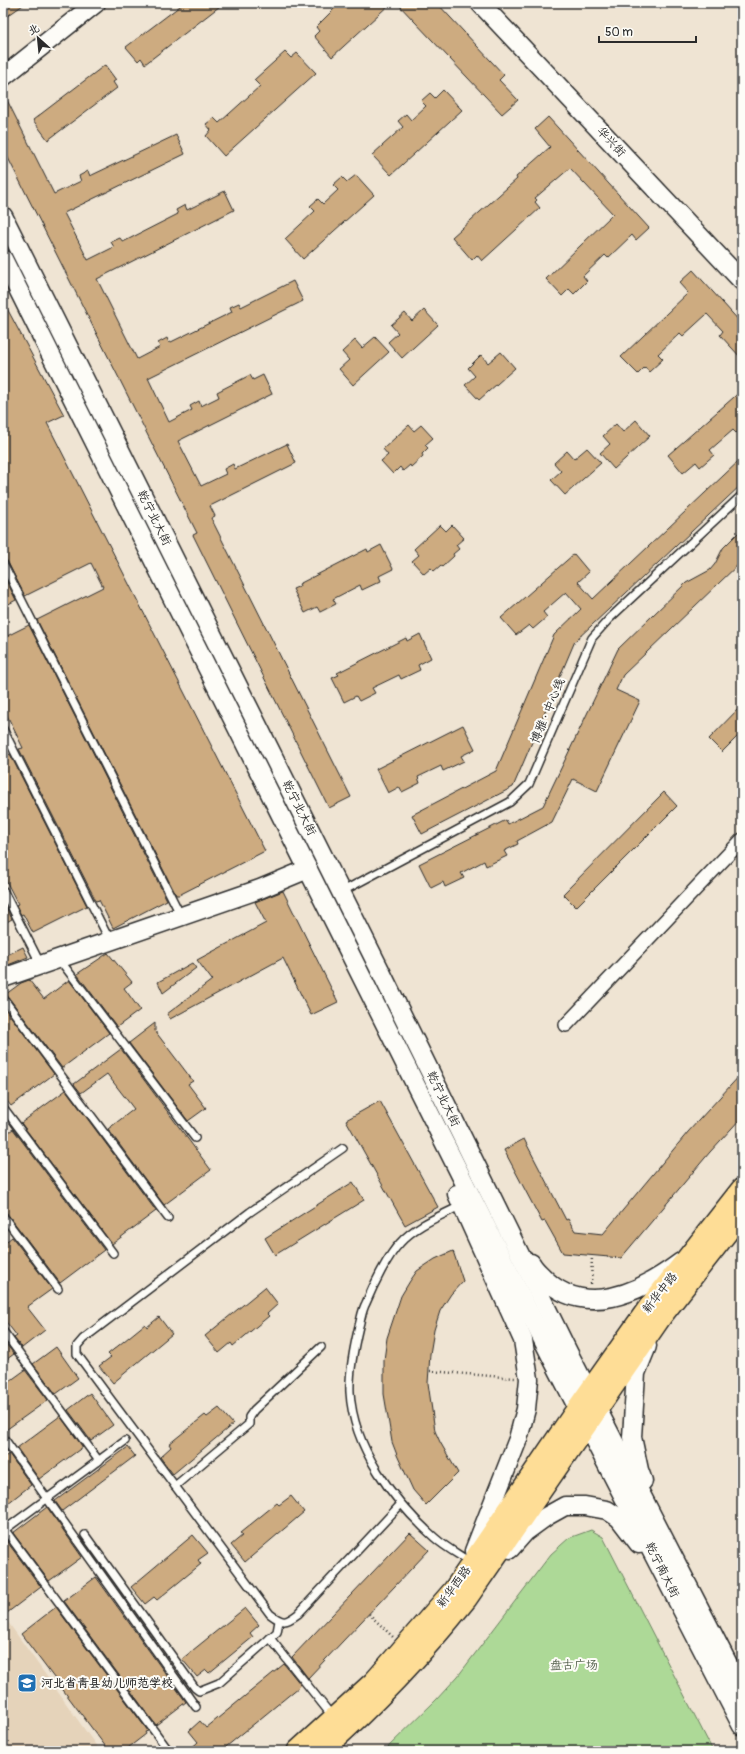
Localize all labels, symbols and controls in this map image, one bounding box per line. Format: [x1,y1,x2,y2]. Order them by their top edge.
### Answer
north arrow [18,18,58,58]
scale bar [599,18,696,44]
text: 北 [26,21,42,38]
text: 50 m [605,25,633,40]
street label: 华兴街 [593,124,629,160]
street label: 乾宁北大街 [134,488,174,548]
street label: 博雅 · 中心线 [528,676,568,746]
street label: 乾宁北大街 [279,778,319,838]
street label: 乾宁北大街 [423,1069,463,1129]
street label: 新华中路 [639,1269,681,1317]
street label: 乾宁南大街 [642,1540,682,1600]
street label: 新华西路 [434,1563,474,1611]
park label: 盘古广场 [550,1658,598,1673]
school or university icon: 河北省青县幼儿师范学校 [16,1672,38,1694]
place label: 河北省青县幼儿师范学校 [41,1676,173,1691]

